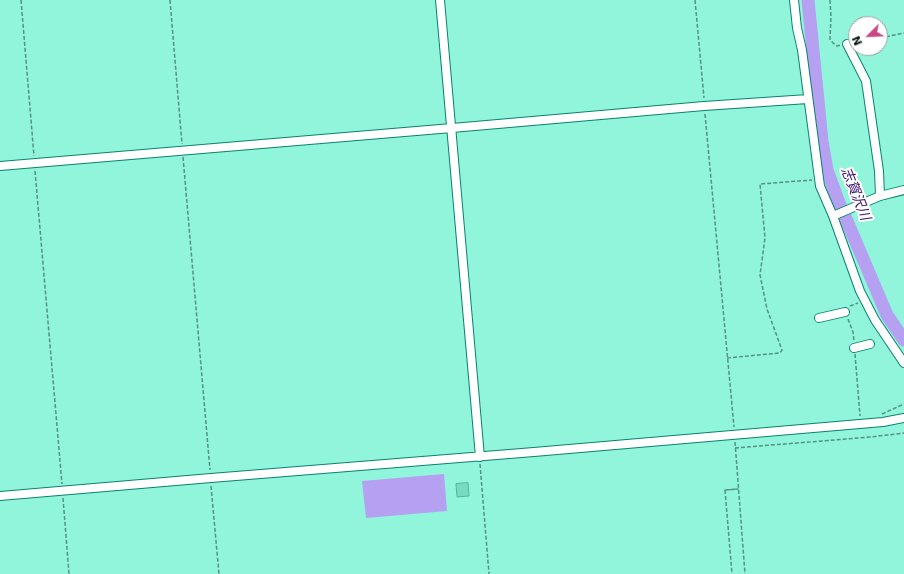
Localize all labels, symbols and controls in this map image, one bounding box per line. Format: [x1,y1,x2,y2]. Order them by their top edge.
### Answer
north arrow [848,16,888,56]
text: N [850,34,865,48]
water label: 志賀沢川 [837,165,873,223]

